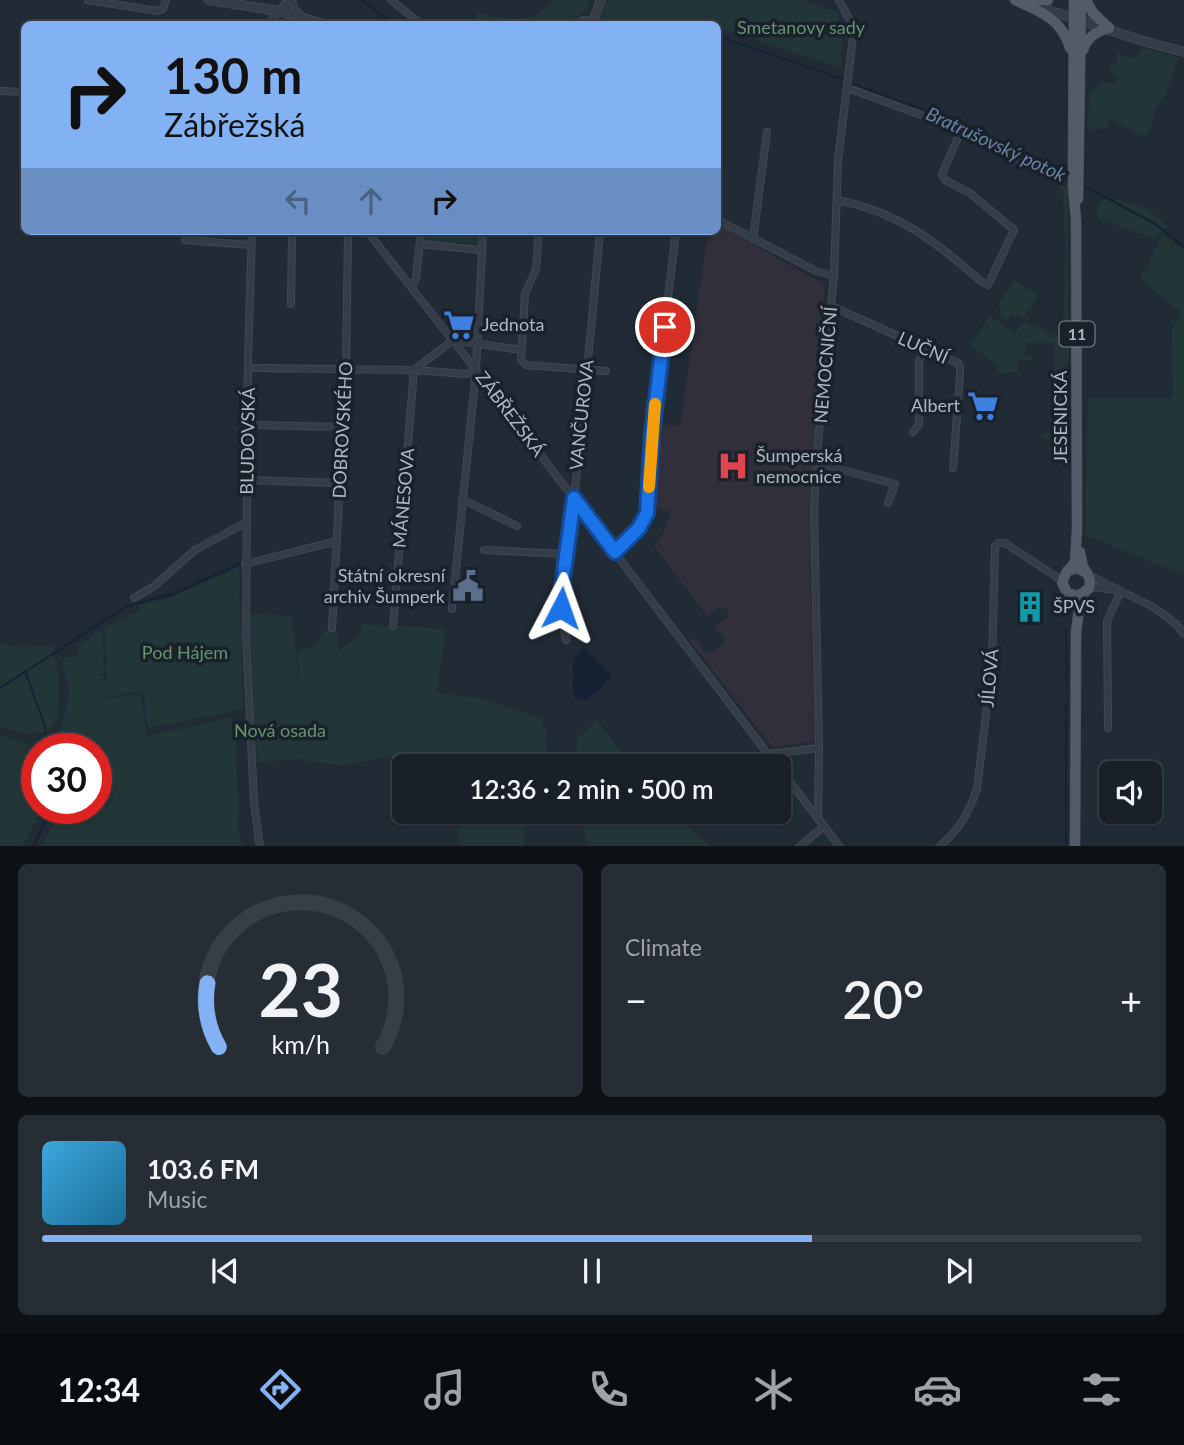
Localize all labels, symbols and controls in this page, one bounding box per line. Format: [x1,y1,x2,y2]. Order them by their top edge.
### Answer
park label: Smetanovy sady [737,16,866,38]
text: 130 m [164,46,302,104]
icon: right [49,49,140,140]
water label: Bratrušovský potok [923,101,1070,186]
text: Zábřežská [164,105,305,144]
icon: left [279,182,317,220]
icon: ahead [352,182,390,220]
icon: right [425,182,463,220]
pin [635,297,695,357]
street label: NEMOCNIČNÍ [809,305,841,424]
supermarket icon: Jednota [442,308,476,342]
icon: arrive [646,308,684,346]
place label: Jednota [482,313,544,335]
road number: 11 [1060,322,1094,346]
street label: LUČNÍ [895,326,953,368]
street label: VANČUROVA [564,358,598,471]
street label: DOBROVSKÉHO [327,361,357,499]
street label: ZÁBŘEŽSKÁ [472,366,550,461]
street label: JESENICKÁ [1049,370,1071,464]
street label: BLUDOVSKÁ [235,386,259,495]
supermarket icon: Albert [966,389,1000,423]
place label: Albert [911,394,961,416]
place label: Šumperská nemocnice [756,444,842,487]
street label: MÁNESOVA [388,446,418,549]
hospital icon: Šumperská nemocnice [716,449,750,483]
place label: Státní okresní archiv Šumperk [324,564,446,607]
public building icon: Státní okresní archiv Šumperk [451,569,485,603]
position arrow [524,571,598,645]
building icon: ŠPVS [1013,590,1047,624]
place label: ŠPVS [1053,595,1095,617]
park label: Pod Hájem [142,641,228,663]
street label: JÍLOVÁ [975,647,1003,708]
park label: Nová osada [234,719,326,741]
speed limit sign: 30 [21,733,112,824]
map controls [1099,761,1162,824]
button: sound [1099,761,1162,824]
text: 12:36 · 2 min · 500 m [469,773,714,805]
text: Climate [625,933,702,961]
text: 23 [258,945,343,1033]
text: 20° [843,968,924,1030]
text: − [625,977,647,1023]
text: + [1120,977,1142,1023]
text: km/h [271,1028,330,1058]
text: 103.6 FM [147,1153,259,1185]
text: Music [147,1185,207,1213]
icon: previous [206,1252,244,1290]
icon: pause [573,1252,611,1290]
icon: next [940,1252,978,1290]
icon: directions [256,1365,305,1414]
icon: music [420,1365,469,1414]
icon: phone [584,1365,633,1414]
icon: climate [749,1365,798,1414]
icon: car [913,1365,962,1414]
icon: filters [1077,1365,1126,1414]
text: 12:34 [58,1370,140,1409]

